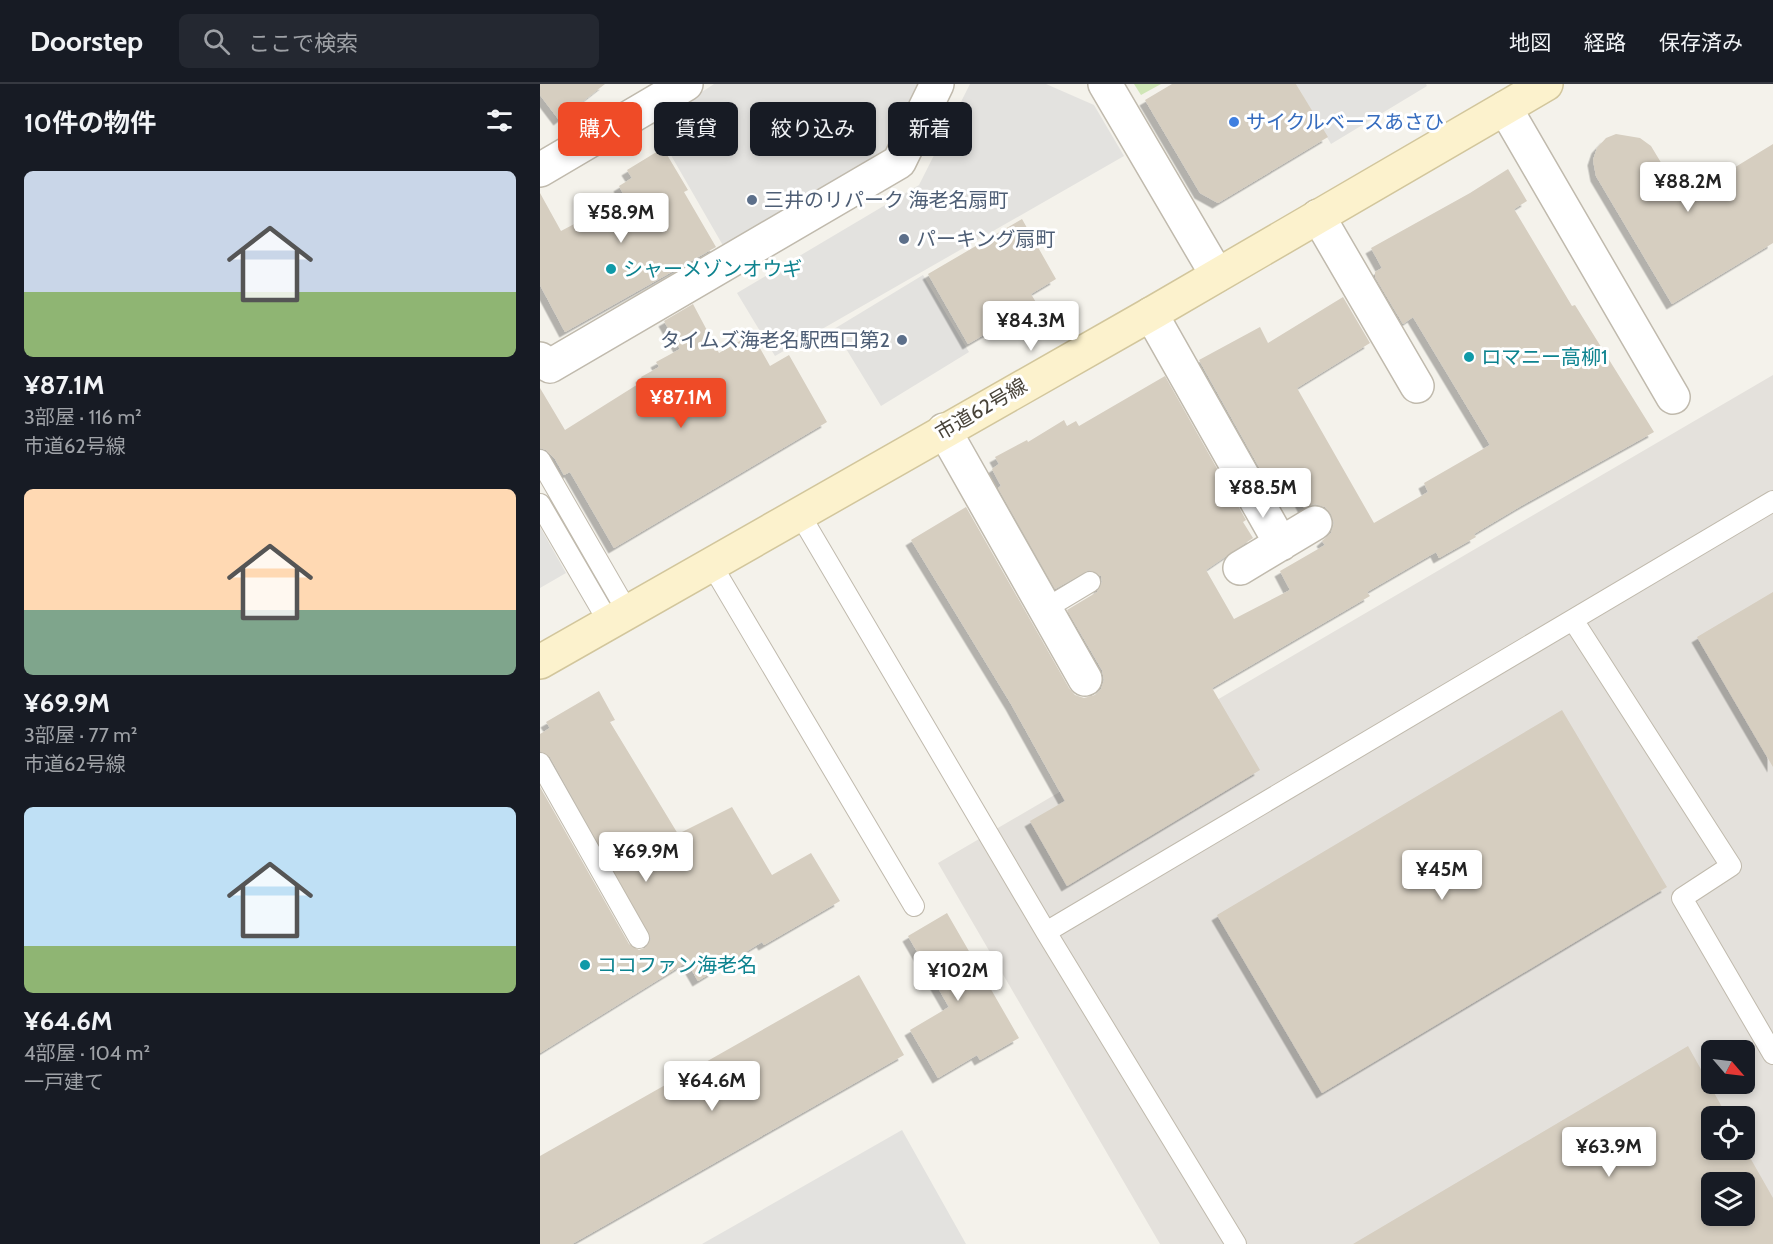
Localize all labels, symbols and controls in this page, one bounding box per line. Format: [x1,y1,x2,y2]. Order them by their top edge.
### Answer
search box [179,14,599,68]
text: Doorstep [30,24,143,58]
icon: search [200,25,233,58]
text: ここで検索 [248,30,358,57]
text: 地図 [1509,30,1551,55]
text: 経路 [1584,30,1626,55]
text: 保存済み [1659,30,1743,55]
chip: 購入 [558,102,642,156]
chip: 賃貸 [654,102,738,156]
chip: 絞り込み [750,102,876,156]
chip: 新着 [888,102,972,156]
icon: filters [483,104,516,137]
text: 10件の物件 [24,107,156,139]
place label: サイクルベースあさひ [1246,110,1444,134]
marker: サイクルベースあさひ [1227,115,1241,129]
pin: ¥88.2M [1639,162,1737,213]
text: ¥88.2M [1654,169,1722,193]
place label: 三井のリパーク 海老名扇町 [764,188,1009,212]
pin: ¥58.9M [572,193,670,244]
marker: 三井のリパーク 海老名扇町 [745,193,759,207]
text: ¥58.9M [588,200,654,224]
icon: home [216,210,324,318]
place label: パーキング扇町 [916,227,1055,251]
marker: パーキング扇町 [897,232,911,246]
place label: シャーメゾンオウギ [623,257,802,281]
marker: シャーメゾンオウギ [604,262,618,276]
pin: ¥84.3M [982,301,1080,352]
text: ¥84.3M [997,308,1065,332]
place label: タイムズ海老名駅西口第2 [660,328,890,352]
marker: タイムズ海老名駅西口第2 [895,333,909,347]
place label: ロマニー高柳1 [1481,345,1608,369]
marker: ロマニー高柳1 [1462,350,1476,364]
text: ¥87.1M [24,369,104,401]
street label: 市道62号線 [931,373,1031,445]
pin: ¥87.1M [632,378,730,429]
text: ¥87.1M [650,385,712,409]
text: 3部屋 · 116 m² [24,405,142,429]
text: 市道62号線 [24,434,126,458]
pin: ¥88.5M [1214,468,1312,519]
text: ¥88.5M [1229,475,1297,499]
icon: home [216,528,324,636]
text: ¥69.9M [24,687,110,719]
text: 3部屋 · 77 m² [24,723,137,747]
text: 市道62号線 [24,752,126,776]
pin: ¥69.9M [597,832,695,883]
text: ¥69.9M [613,839,679,863]
icon: home [216,846,324,954]
pin: ¥45M [1406,850,1478,901]
text: ¥45M [1416,857,1468,881]
pin: ¥102M [916,951,1000,1002]
place label: ココファン海老名 [597,953,757,977]
marker: ココファン海老名 [578,958,592,972]
text: ¥102M [928,958,988,982]
text: ¥64.6M [24,1005,113,1037]
north arrow [1701,1040,1755,1094]
map controls [1701,1040,1755,1226]
text: 4部屋 · 104 m² [24,1041,150,1065]
pin: ¥64.6M [663,1061,761,1112]
text: ¥64.6M [678,1068,746,1092]
text: 一戸建て [24,1070,104,1094]
button: locate [1701,1106,1755,1160]
pin: ¥63.9M [1560,1127,1658,1178]
text: ¥63.9M [1576,1134,1642,1158]
button: layers [1701,1172,1755,1226]

